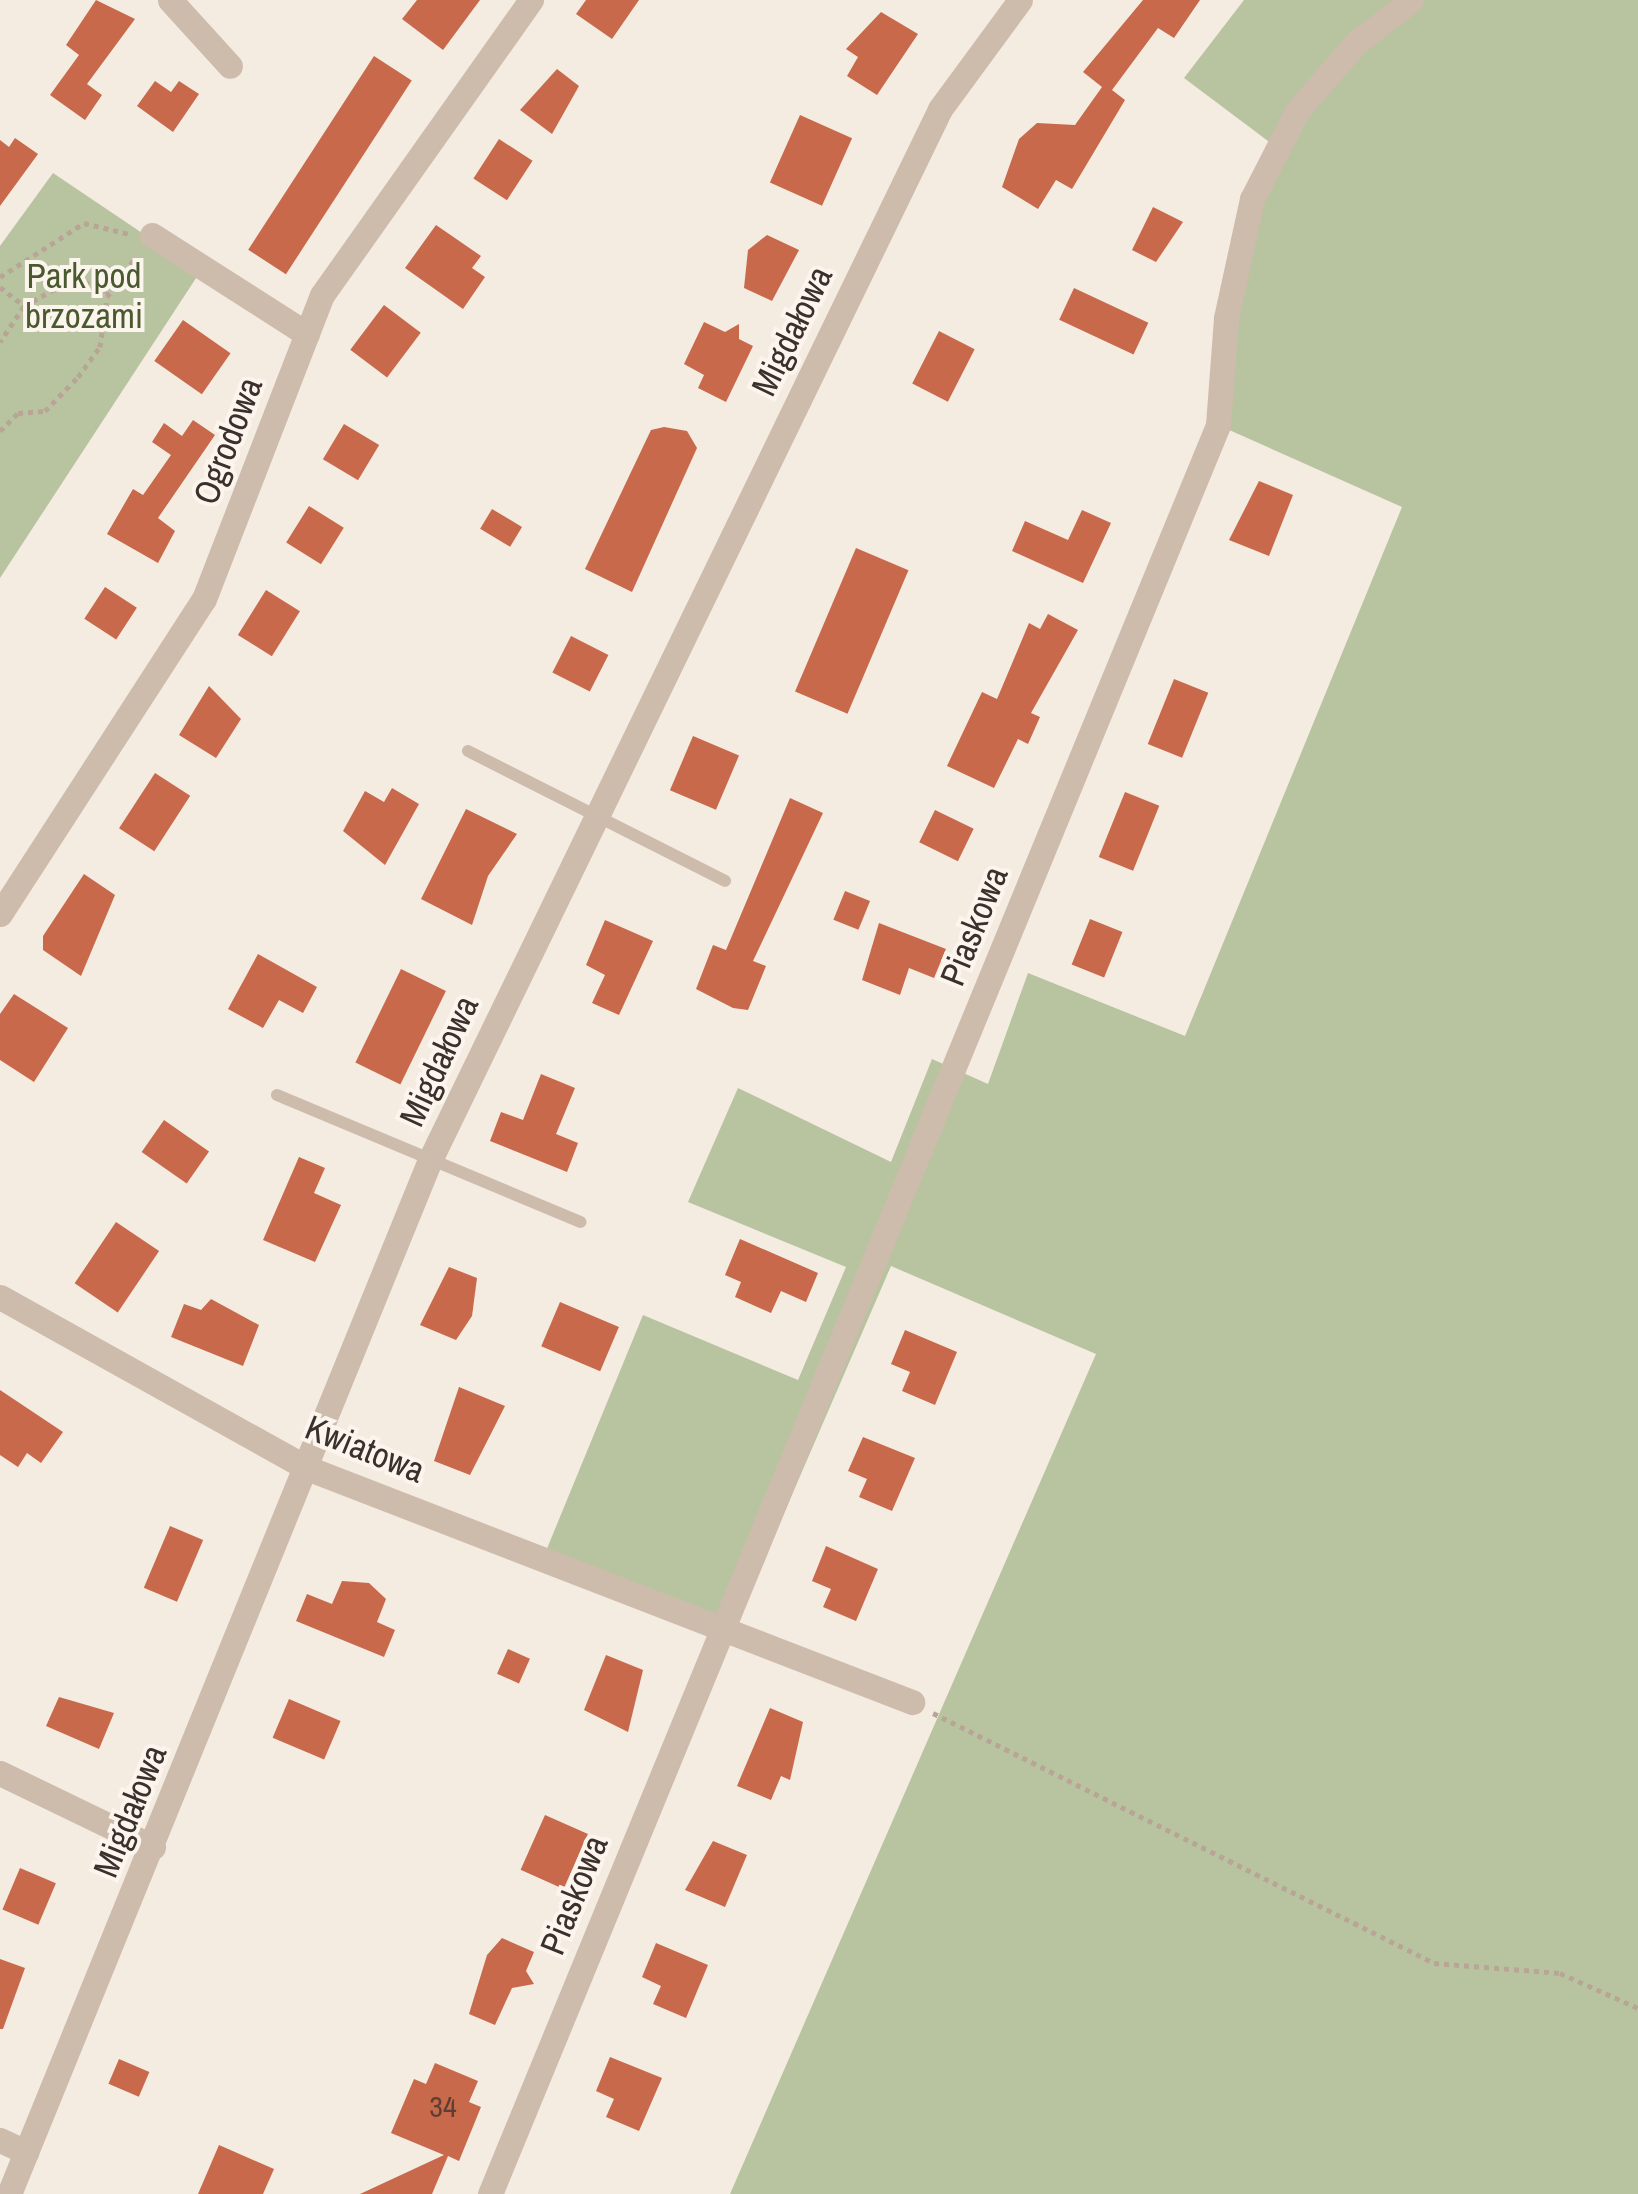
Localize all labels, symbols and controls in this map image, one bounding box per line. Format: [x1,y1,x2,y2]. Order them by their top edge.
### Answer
park label: Park pod brzozami [25,255,143,337]
street label: Migdałowa [743,259,841,403]
street label: Ogrodowa [185,372,271,510]
street label: Piaskowa [931,860,1017,992]
street label: Migdałowa [391,989,487,1133]
street label: Kwiatowa [299,1406,431,1492]
street label: Migdałowa [85,1739,175,1883]
street label: Piaskowa [531,1829,617,1961]
house number: 34 [429,2088,457,2124]

